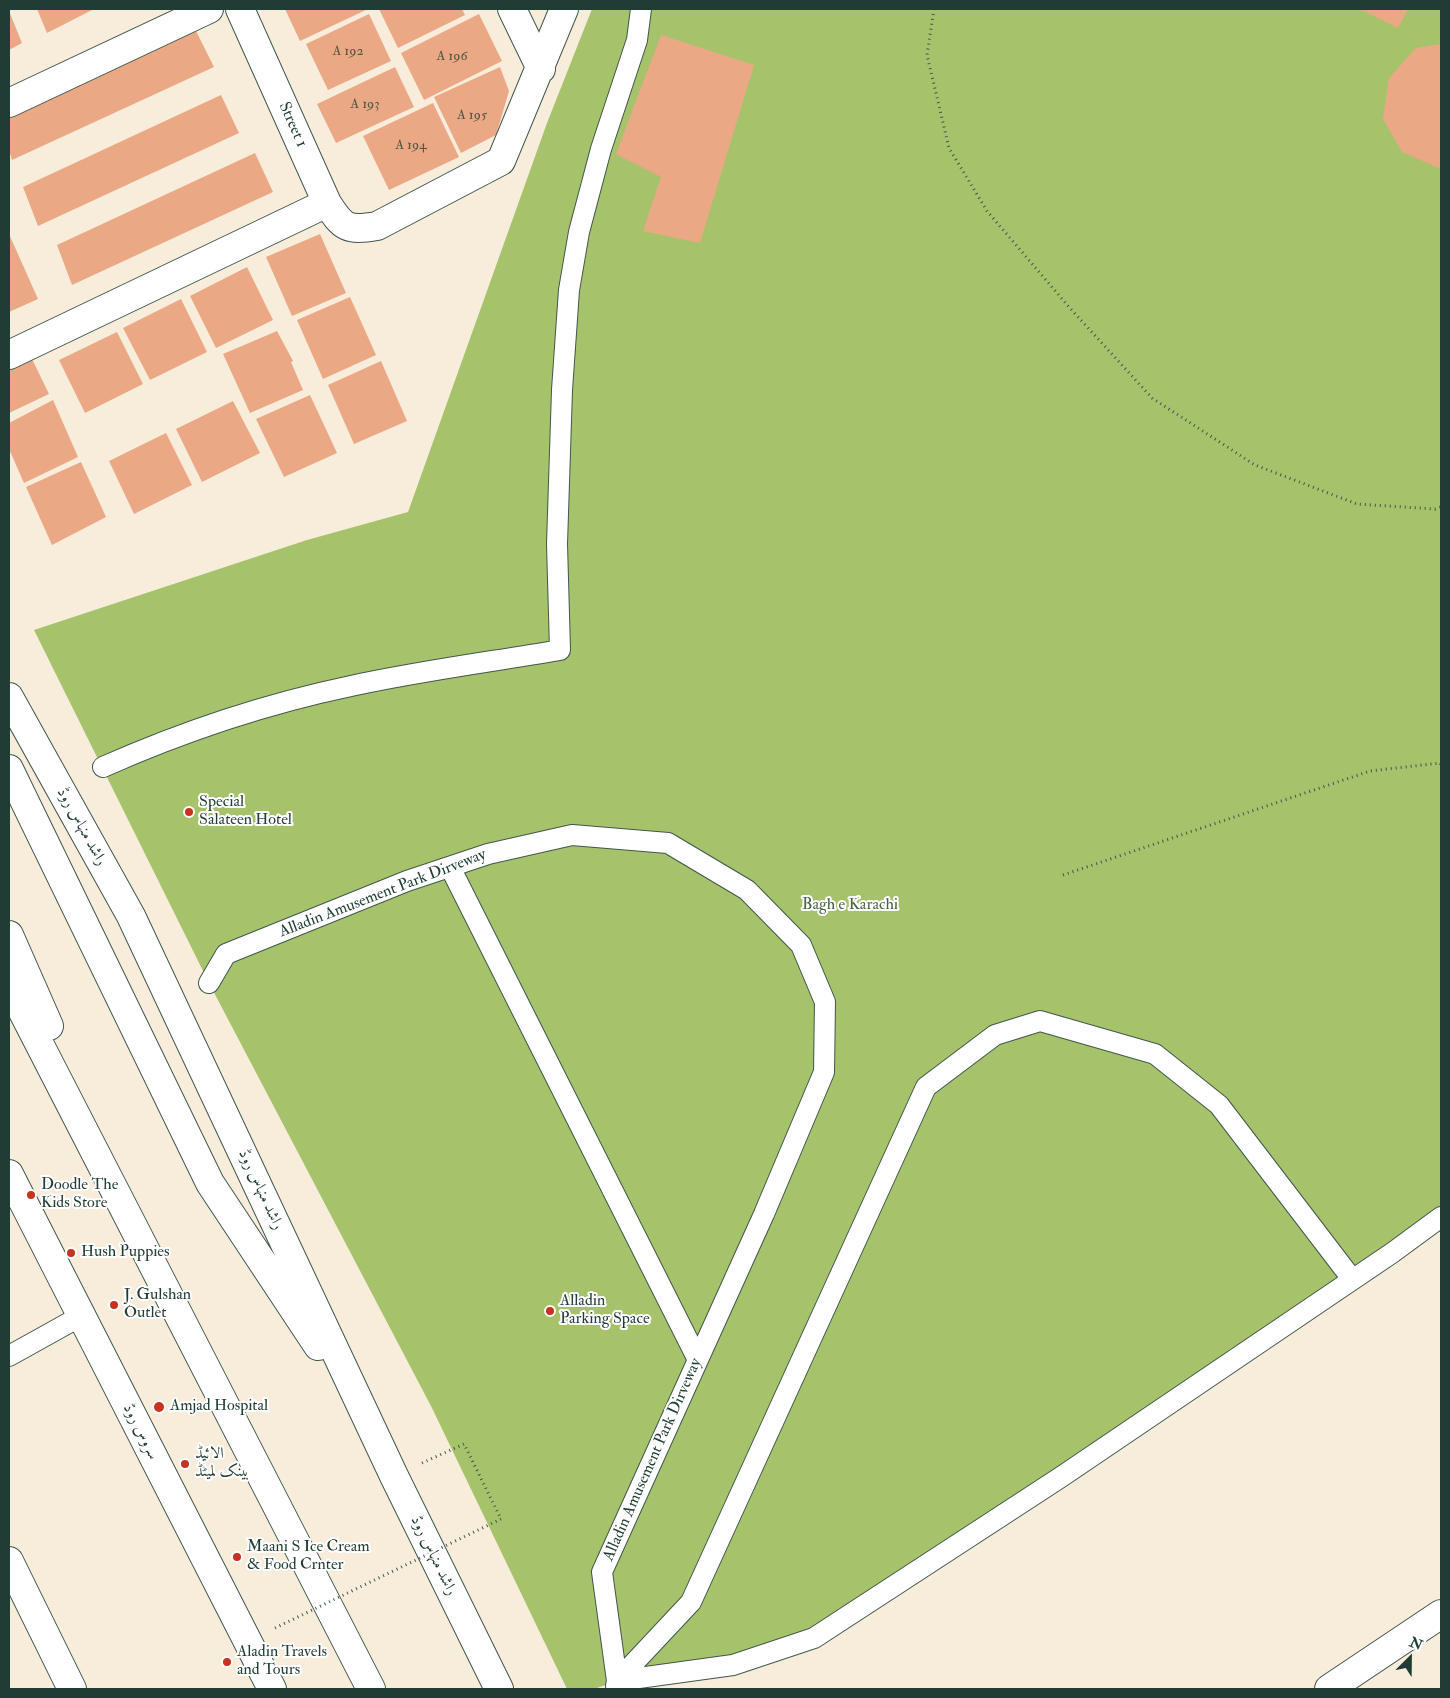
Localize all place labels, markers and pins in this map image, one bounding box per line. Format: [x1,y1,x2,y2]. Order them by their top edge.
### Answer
place label: Special Salateen Hotel [199,793,292,831]
marker: Special Salateen Hotel [183,806,195,818]
place label: Doodle The Kids Store [41,1176,118,1214]
marker: Doodle The Kids Store [25,1189,37,1201]
place label: Hush Puppies [81,1243,170,1263]
marker: Hush Puppies [65,1247,77,1259]
place label: J. Gulshan Outlet [124,1286,191,1324]
place label: Alladin Parking Space [560,1292,650,1330]
marker: J. Gulshan Outlet [108,1299,120,1311]
marker: Alladin Parking Space [544,1305,556,1317]
place label: Amjad Hospital [170,1397,268,1417]
marker: Amjad Hospital [152,1400,166,1414]
place label: الائیڈ بینک لمیٹڈ [195,1445,249,1483]
marker: الائیڈ بینک لمیٹڈ [179,1458,191,1470]
place label: Maani S Ice Cream & Food Crnter [247,1538,370,1576]
marker: Maani S Ice Cream & Food Crnter [231,1551,243,1563]
place label: Aladin Travels and Tours [237,1643,327,1681]
marker: Aladin Travels and Tours [221,1656,233,1668]

